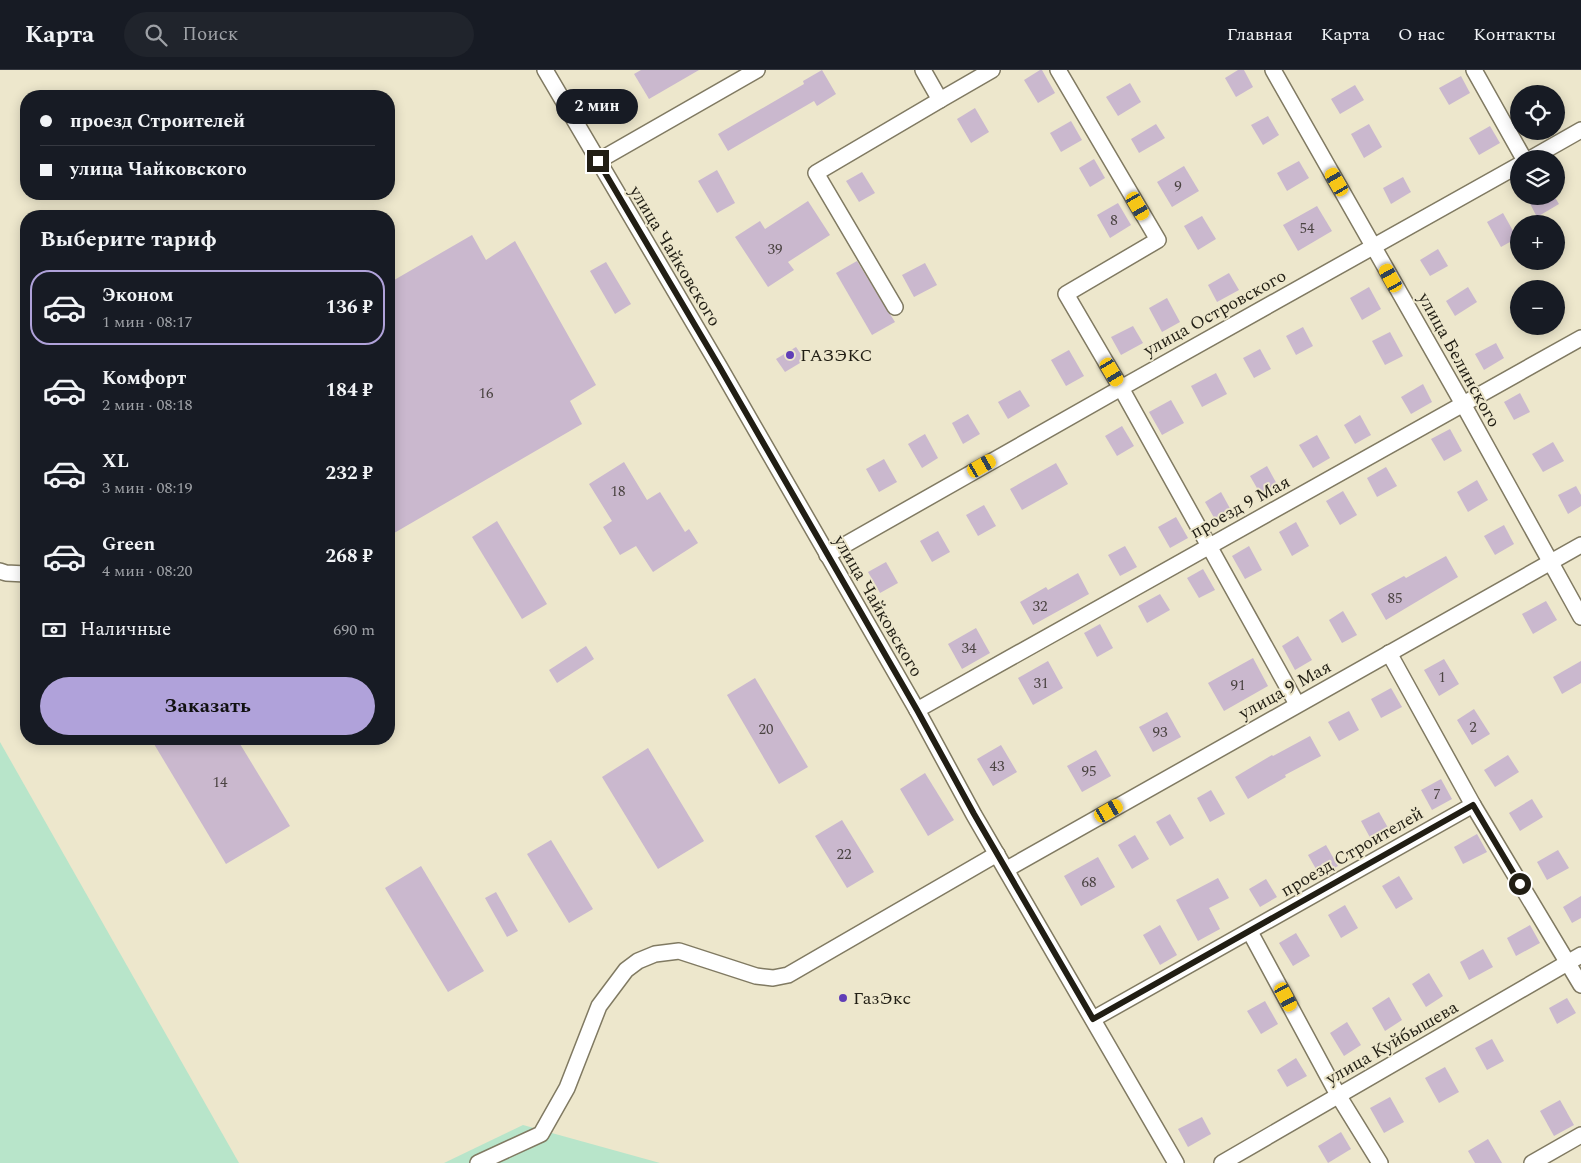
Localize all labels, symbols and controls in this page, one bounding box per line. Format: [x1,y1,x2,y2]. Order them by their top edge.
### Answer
search box [124,12,474,57]
text: Карта [25,17,94,53]
text: Поиск [182,20,238,49]
icon: search [142,21,170,49]
text: Главная [1227,21,1293,48]
text: Карта [1321,21,1370,48]
text: О нас [1398,21,1445,48]
text: Контакты [1473,21,1556,48]
map controls [1510,85,1565,335]
button: locate [1510,85,1565,140]
callout: 2 мин [557,88,639,124]
text: 2 мин [574,94,620,118]
text: проезд Строителей [70,107,245,136]
route end [587,150,609,172]
button: layers [1510,150,1565,205]
text: улица Чайковского [70,155,247,184]
car [1323,165,1350,199]
house number: 9 [1174,175,1182,198]
street label: улица Чайковского [622,180,728,332]
car [1124,189,1151,223]
house number: 8 [1110,209,1118,232]
button: + [1510,215,1565,270]
house number: 54 [1299,217,1315,240]
text: Выберите тариф [40,223,217,256]
house number: 39 [767,238,783,261]
car [1377,261,1404,295]
street label: улица Островского [1138,262,1291,364]
button: − [1510,280,1565,335]
text: Эконом [102,281,173,310]
icon: car [42,285,87,330]
street label: улица Белинского [1410,287,1507,433]
text: 136 ₽ [326,293,373,322]
text: 1 мин · 08:17 [102,310,192,334]
place label: ГАЗЭКС [800,342,873,369]
marker: ГАЗЭКС [784,349,796,361]
car [1097,355,1126,389]
text: Комфорт [102,364,186,393]
icon: car [42,368,87,413]
text: 184 ₽ [326,376,373,405]
house number: 16 [478,382,494,405]
text: 2 мин · 08:18 [102,393,192,417]
text: XL [102,447,129,476]
icon: car [42,451,87,496]
car [965,452,998,480]
text: 232 ₽ [326,459,373,488]
street label: проезд 9 Мая [1185,468,1295,546]
text: 3 мин · 08:19 [102,476,192,500]
house number: 18 [610,480,626,503]
street label: улица Чайковского [826,529,930,682]
text: Green [102,530,155,559]
icon: car [42,534,87,579]
text: 268 ₽ [326,542,373,571]
text: 4 мин · 08:20 [102,559,192,583]
house number: 85 [1387,587,1403,610]
house number: 32 [1032,595,1048,618]
text: Наличные [80,615,171,644]
icon: cash [40,616,68,644]
text: 690 m [333,618,375,642]
house number: 34 [961,637,977,660]
street label: улица 9 Мая [1233,653,1336,727]
house number: 1 [1438,666,1446,689]
house number: 31 [1033,672,1049,695]
house number: 91 [1230,674,1246,697]
button: Заказать [40,677,375,735]
house number: 2 [1469,716,1477,739]
house number: 20 [758,718,774,741]
house number: 93 [1152,721,1168,744]
house number: 43 [989,755,1005,778]
house number: 95 [1081,760,1097,783]
house number: 14 [212,771,228,794]
house number: 7 [1433,783,1441,806]
car [1092,797,1125,825]
street label: проезд Строителей [1276,800,1428,904]
house number: 22 [836,843,852,866]
house number: 68 [1081,871,1097,894]
route start [1509,873,1531,895]
car [1272,980,1299,1014]
place label: ГазЭкс [853,985,911,1012]
marker: ГазЭкс [837,992,849,1004]
street label: улица Куйбышева [1320,994,1464,1093]

